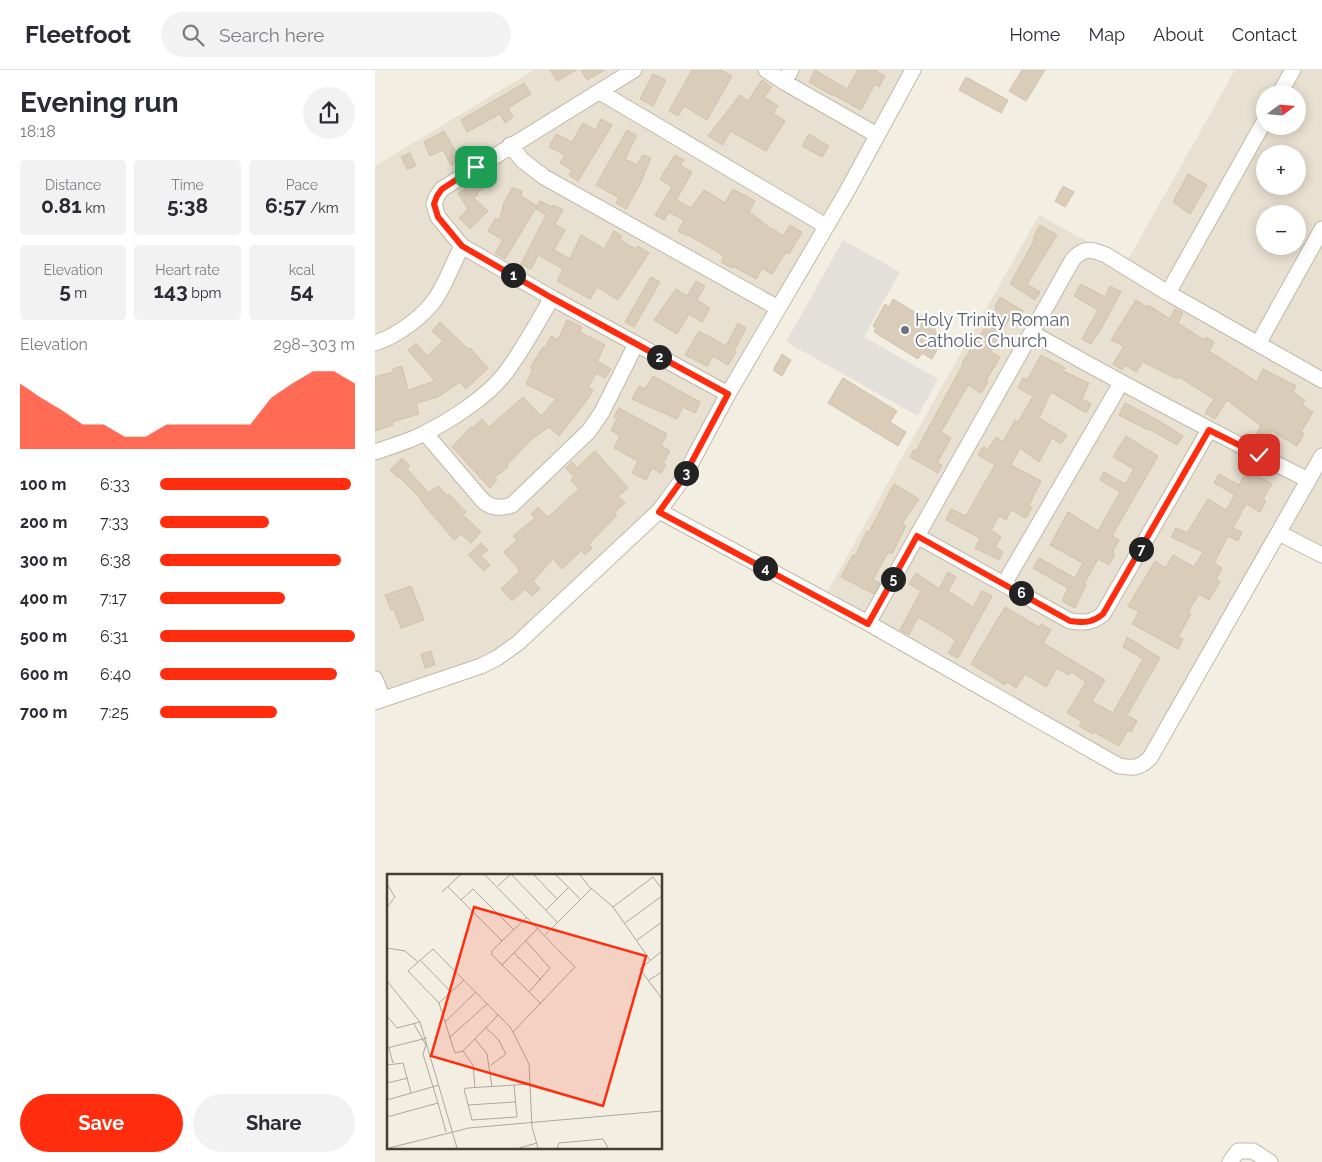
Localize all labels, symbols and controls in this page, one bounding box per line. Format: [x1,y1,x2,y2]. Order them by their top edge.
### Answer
search box [161,12,511,57]
text: Fleetfoot [25,20,131,49]
icon: search [179,21,207,49]
text: Search here [219,24,325,46]
text: Home [1009,24,1060,45]
text: Map [1088,24,1125,45]
text: About [1153,24,1204,45]
text: Contact [1232,24,1297,45]
north arrow [1256,85,1306,135]
map controls [1256,85,1306,255]
text: Evening run [20,86,179,119]
button: share [303,87,355,139]
text: 18:18 [20,122,56,141]
button: + [1256,145,1306,195]
pin [455,146,497,188]
icon: arrive [462,153,490,181]
text: Distance [45,177,101,193]
text: Time [171,177,204,193]
text: Pace [286,177,318,193]
text: 0.81 [41,193,82,218]
text: 5:38 [167,193,208,218]
text: 6:57 [265,193,306,218]
text: km [82,200,105,216]
text: /km [306,200,339,216]
button: − [1256,205,1306,255]
text: Elevation [43,262,103,278]
text: Heart rate [155,262,220,278]
text: kcal [289,262,315,278]
pin: 1 [501,262,525,288]
text: 1 [510,267,517,283]
text: 5 [59,278,71,303]
text: 143 [154,278,188,303]
text: 54 [290,278,314,303]
text: m [71,285,87,301]
text: bpm [188,285,221,301]
place label: Holy Trinity Roman Catholic Church [915,309,1070,351]
marker: Holy Trinity Roman Catholic Church [899,324,911,336]
text: Elevation [20,335,88,354]
text: 298–303 m [274,335,355,354]
pin: 2 [647,344,671,370]
text: 2 [656,349,663,365]
pin [1238,434,1280,476]
icon: check [1245,441,1273,469]
pin: 3 [673,460,699,486]
text: 3 [683,465,690,481]
text: 100 m [20,475,66,494]
text: 6:33 [100,475,130,494]
text: 200 m [20,513,67,532]
text: 7:33 [100,513,129,532]
pin: 7 [1129,536,1153,562]
text: 7 [1138,541,1145,557]
text: 300 m [20,551,67,570]
text: 6:38 [100,551,131,570]
pin: 4 [753,556,777,580]
text: 4 [762,560,770,576]
pin: 5 [881,566,905,592]
text: 5 [890,571,897,587]
pin: 6 [1009,580,1033,606]
text: 6 [1017,585,1026,601]
text: 400 m [20,589,68,608]
text: 7:17 [100,589,127,608]
text: 500 m [20,627,67,646]
text: 6:31 [100,627,128,646]
text: 600 m [20,665,68,684]
text: 6:40 [100,665,131,684]
text: 700 m [20,703,67,722]
text: 7:25 [100,703,129,722]
inset map [387,874,663,1150]
button: Save [20,1094,183,1152]
button: Share [193,1094,355,1152]

